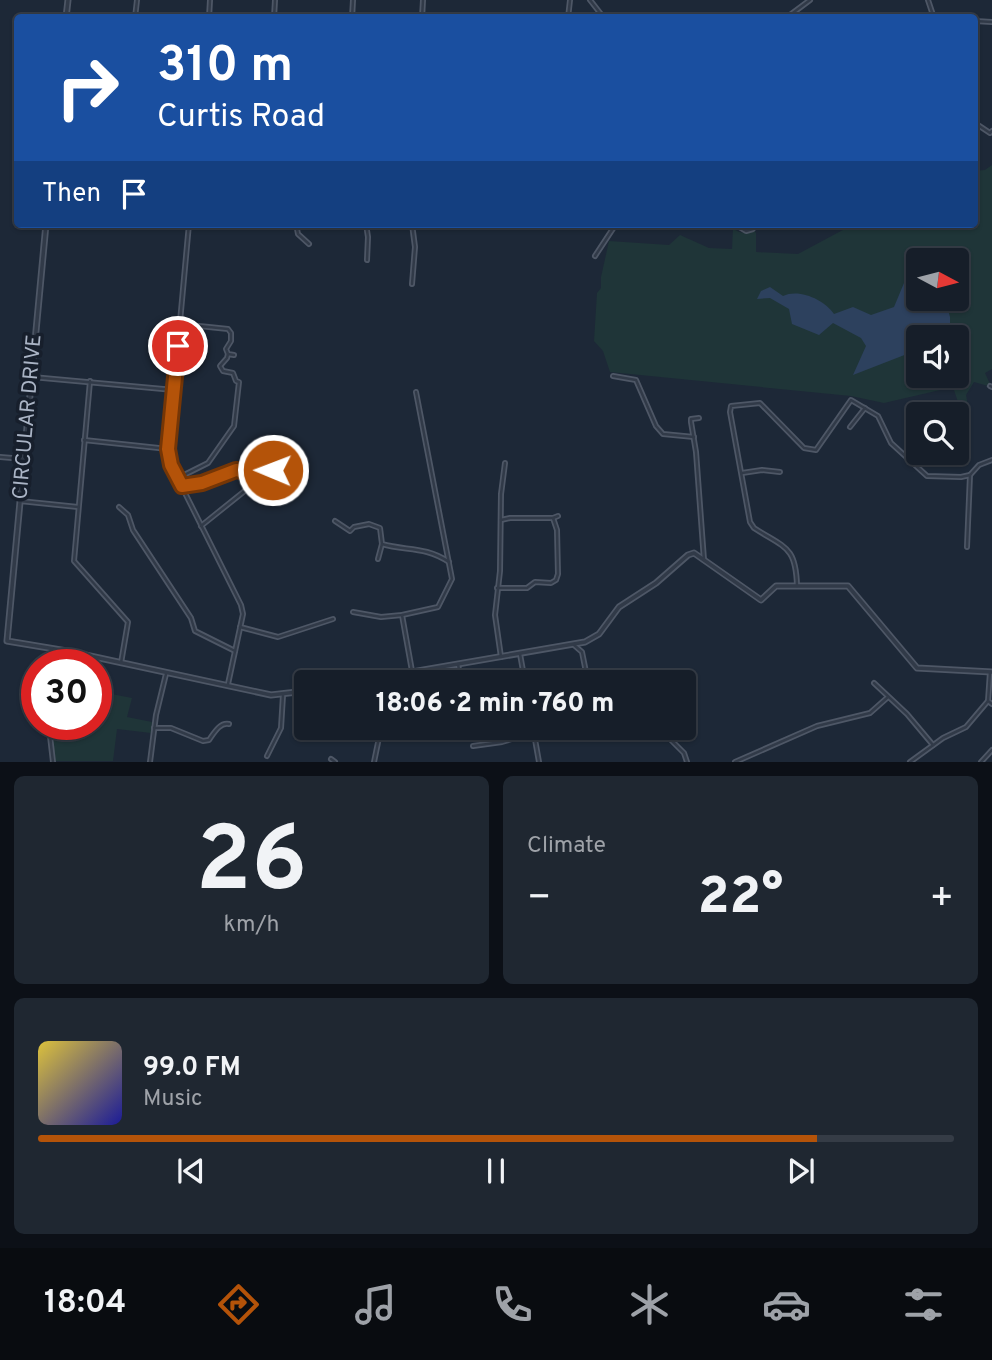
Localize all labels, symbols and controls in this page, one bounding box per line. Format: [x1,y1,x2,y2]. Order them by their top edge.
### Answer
text: 310 m [157,37,293,99]
icon: right [42,42,133,133]
text: Curtis Road [157,98,325,138]
icon: arrive [115,175,153,213]
text: Then [42,178,101,211]
north arrow [906,248,970,312]
map controls [906,248,969,465]
pin [148,316,208,376]
button: sound [906,325,969,388]
icon: arrive [159,327,197,365]
street label: CIRCULAR DRIVE [7,333,49,501]
button: search [906,402,969,465]
position arrow [236,433,310,507]
speed limit sign: 30 [21,649,112,740]
text: 18:06 · 2 min · 760 m [376,688,614,721]
text: 26 [196,808,307,923]
text: Climate [527,832,606,861]
text: 22° [698,866,783,932]
text: − [527,875,552,924]
text: + [929,875,954,924]
text: km/h [224,911,279,940]
text: 99.0 FM [143,1052,241,1085]
text: Music [143,1085,203,1114]
icon: previous [172,1152,210,1190]
icon: pause [477,1152,515,1190]
icon: next [782,1152,820,1190]
icon: directions [214,1280,263,1329]
icon: music [351,1280,400,1329]
icon: phone [488,1280,537,1329]
icon: climate [625,1280,674,1329]
icon: car [762,1280,811,1329]
icon: filters [899,1280,948,1329]
text: 18:04 [44,1284,126,1324]

